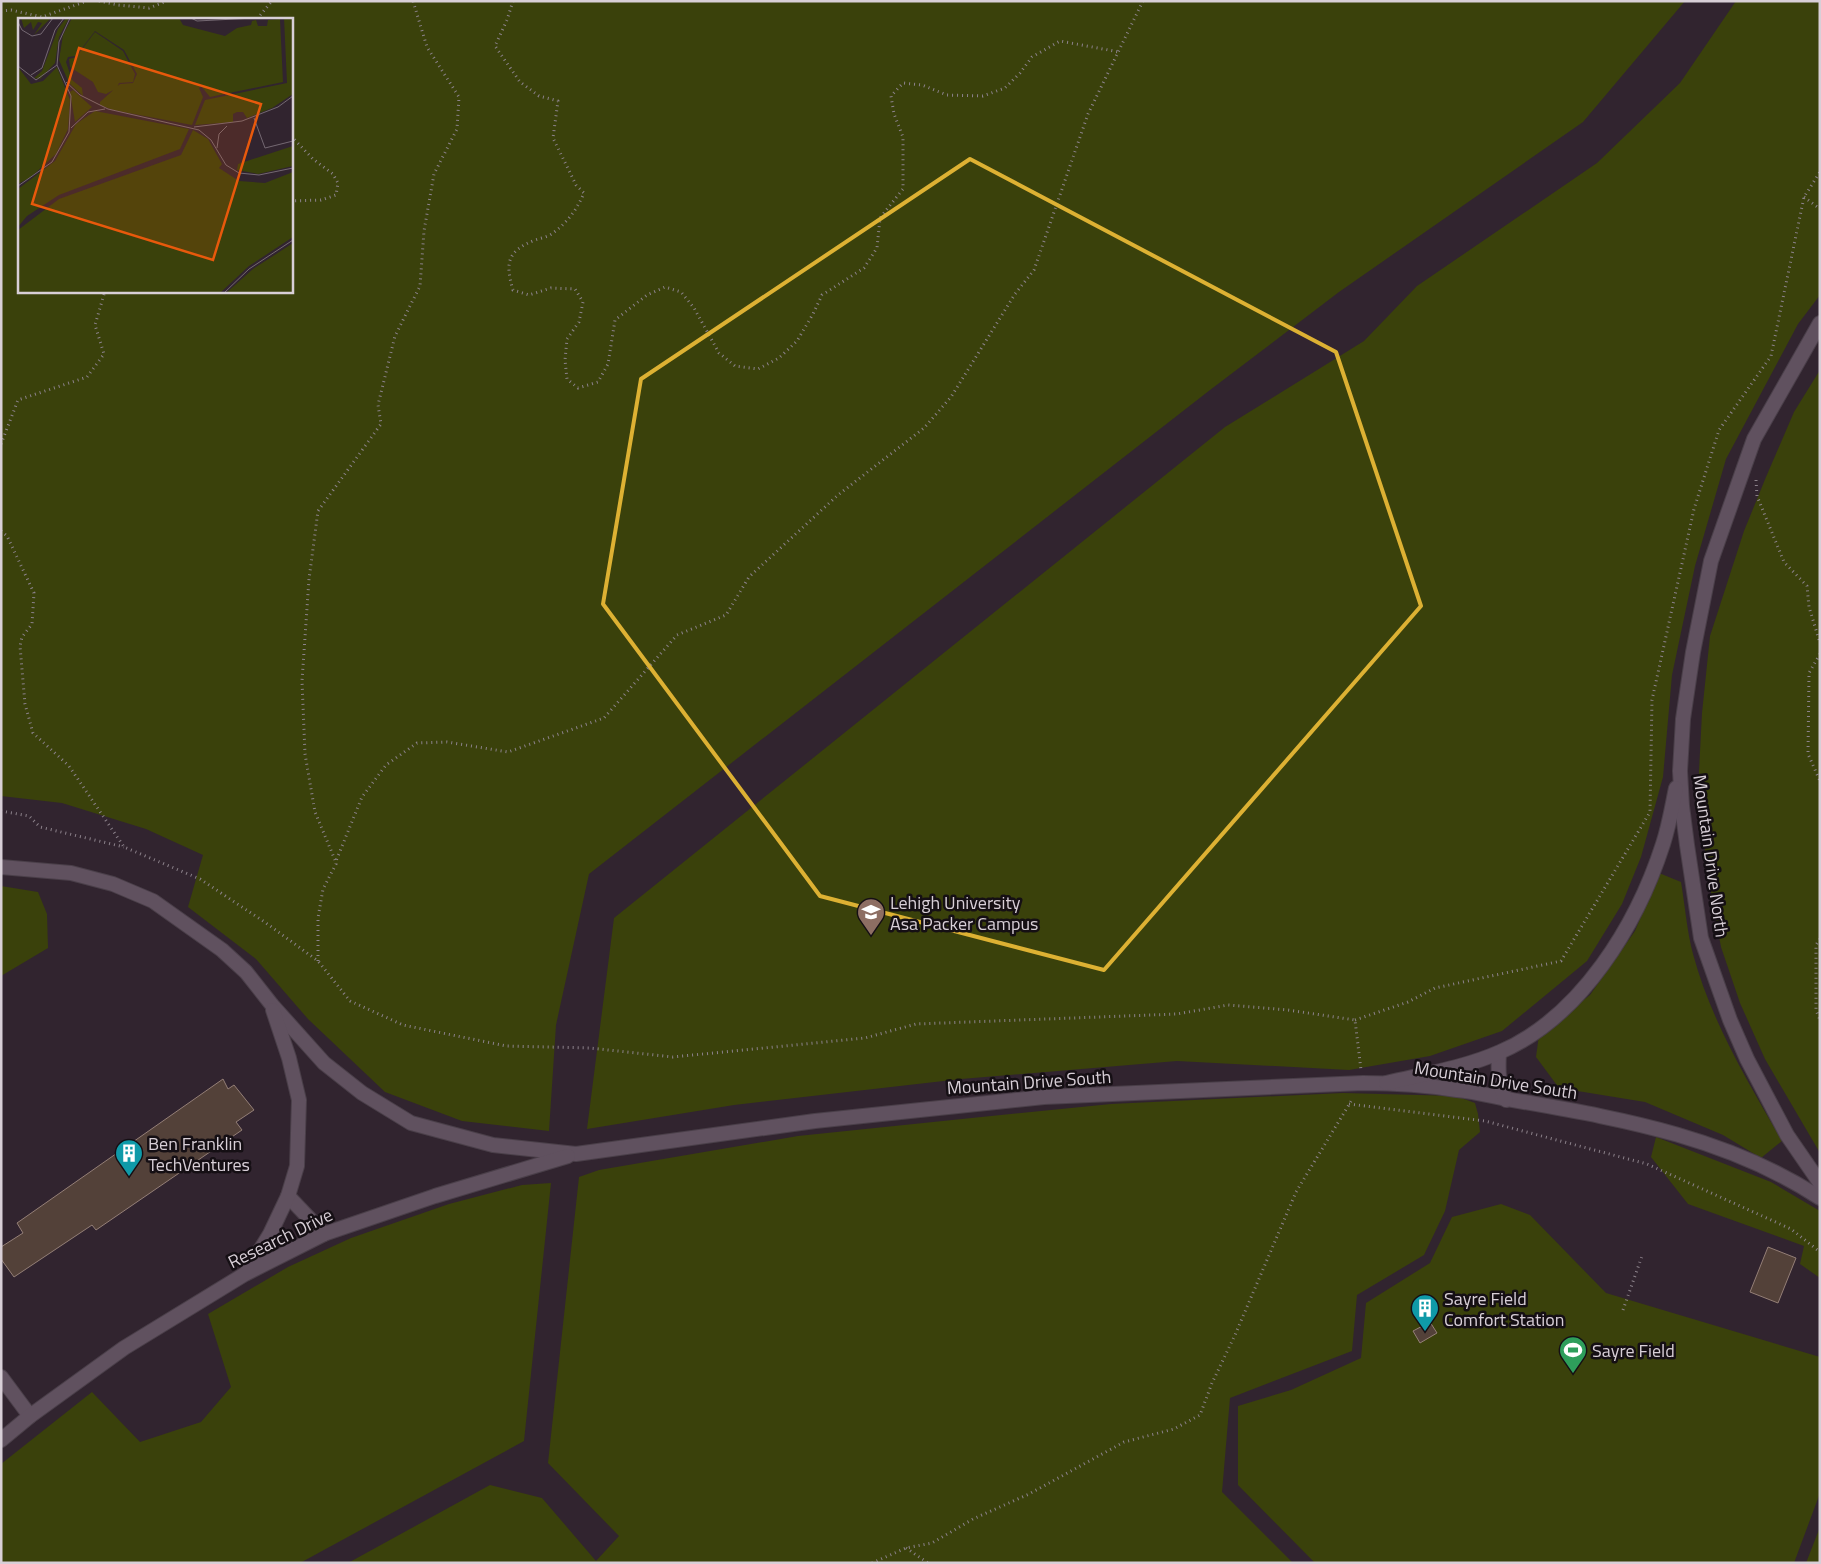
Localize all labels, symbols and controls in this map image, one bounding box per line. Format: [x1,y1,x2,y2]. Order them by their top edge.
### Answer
inset map [18,18,292,292]
street label: Mountain Drive North [1686,773,1736,939]
place label: Lehigh University Asa Packer Campus [890,889,1038,937]
school or university icon: Lehigh University Asa Packer Campus [856,897,886,936]
street label: Mountain Drive South [1413,1054,1579,1106]
street label: Mountain Drive South [946,1063,1112,1101]
place label: Ben Franklin TechVentures [148,1130,250,1178]
building icon: Ben Franklin TechVentures [114,1138,144,1177]
street label: Research Drive [223,1201,337,1275]
place label: Sayre Field Comfort Station [1444,1285,1564,1333]
building icon: Sayre Field Comfort Station [1410,1293,1440,1332]
sports icon: Sayre Field [1558,1335,1588,1374]
place label: Sayre Field [1592,1337,1675,1364]

